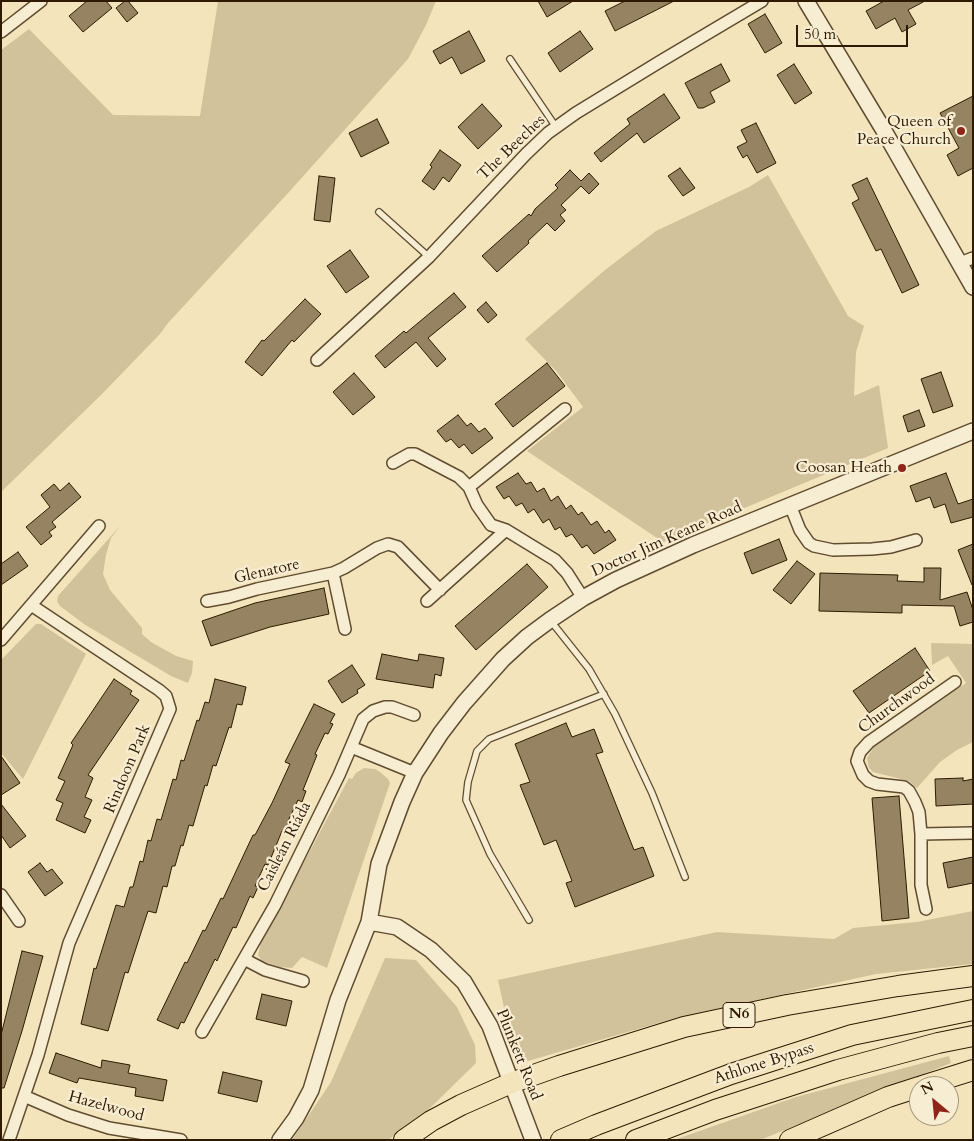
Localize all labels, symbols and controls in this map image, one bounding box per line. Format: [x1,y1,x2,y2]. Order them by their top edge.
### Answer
scale bar [799,15,912,47]
text: 50 m [804,24,836,44]
street label: The Beeches [474,111,550,185]
place label: Queen of Peace Church [857,112,951,150]
marker: Queen of Peace Church [955,125,967,137]
place label: Coosan Heath [795,458,892,478]
marker: Coosan Heath [896,462,908,474]
street label: Doctor Jim Keane Road [589,498,745,582]
street label: Glenatore [232,555,302,589]
street label: Churchwood [855,670,939,738]
street label: Rindoon Park [101,722,155,816]
street label: Caisleán Riáda [254,799,316,895]
road number: N6 [723,1002,755,1028]
street label: Plunkett Road [491,1007,545,1103]
street label: Athlone Bypass [712,1039,816,1089]
north arrow [909,1076,959,1126]
text: N [917,1077,937,1099]
street label: Hazelwood [66,1088,146,1126]

